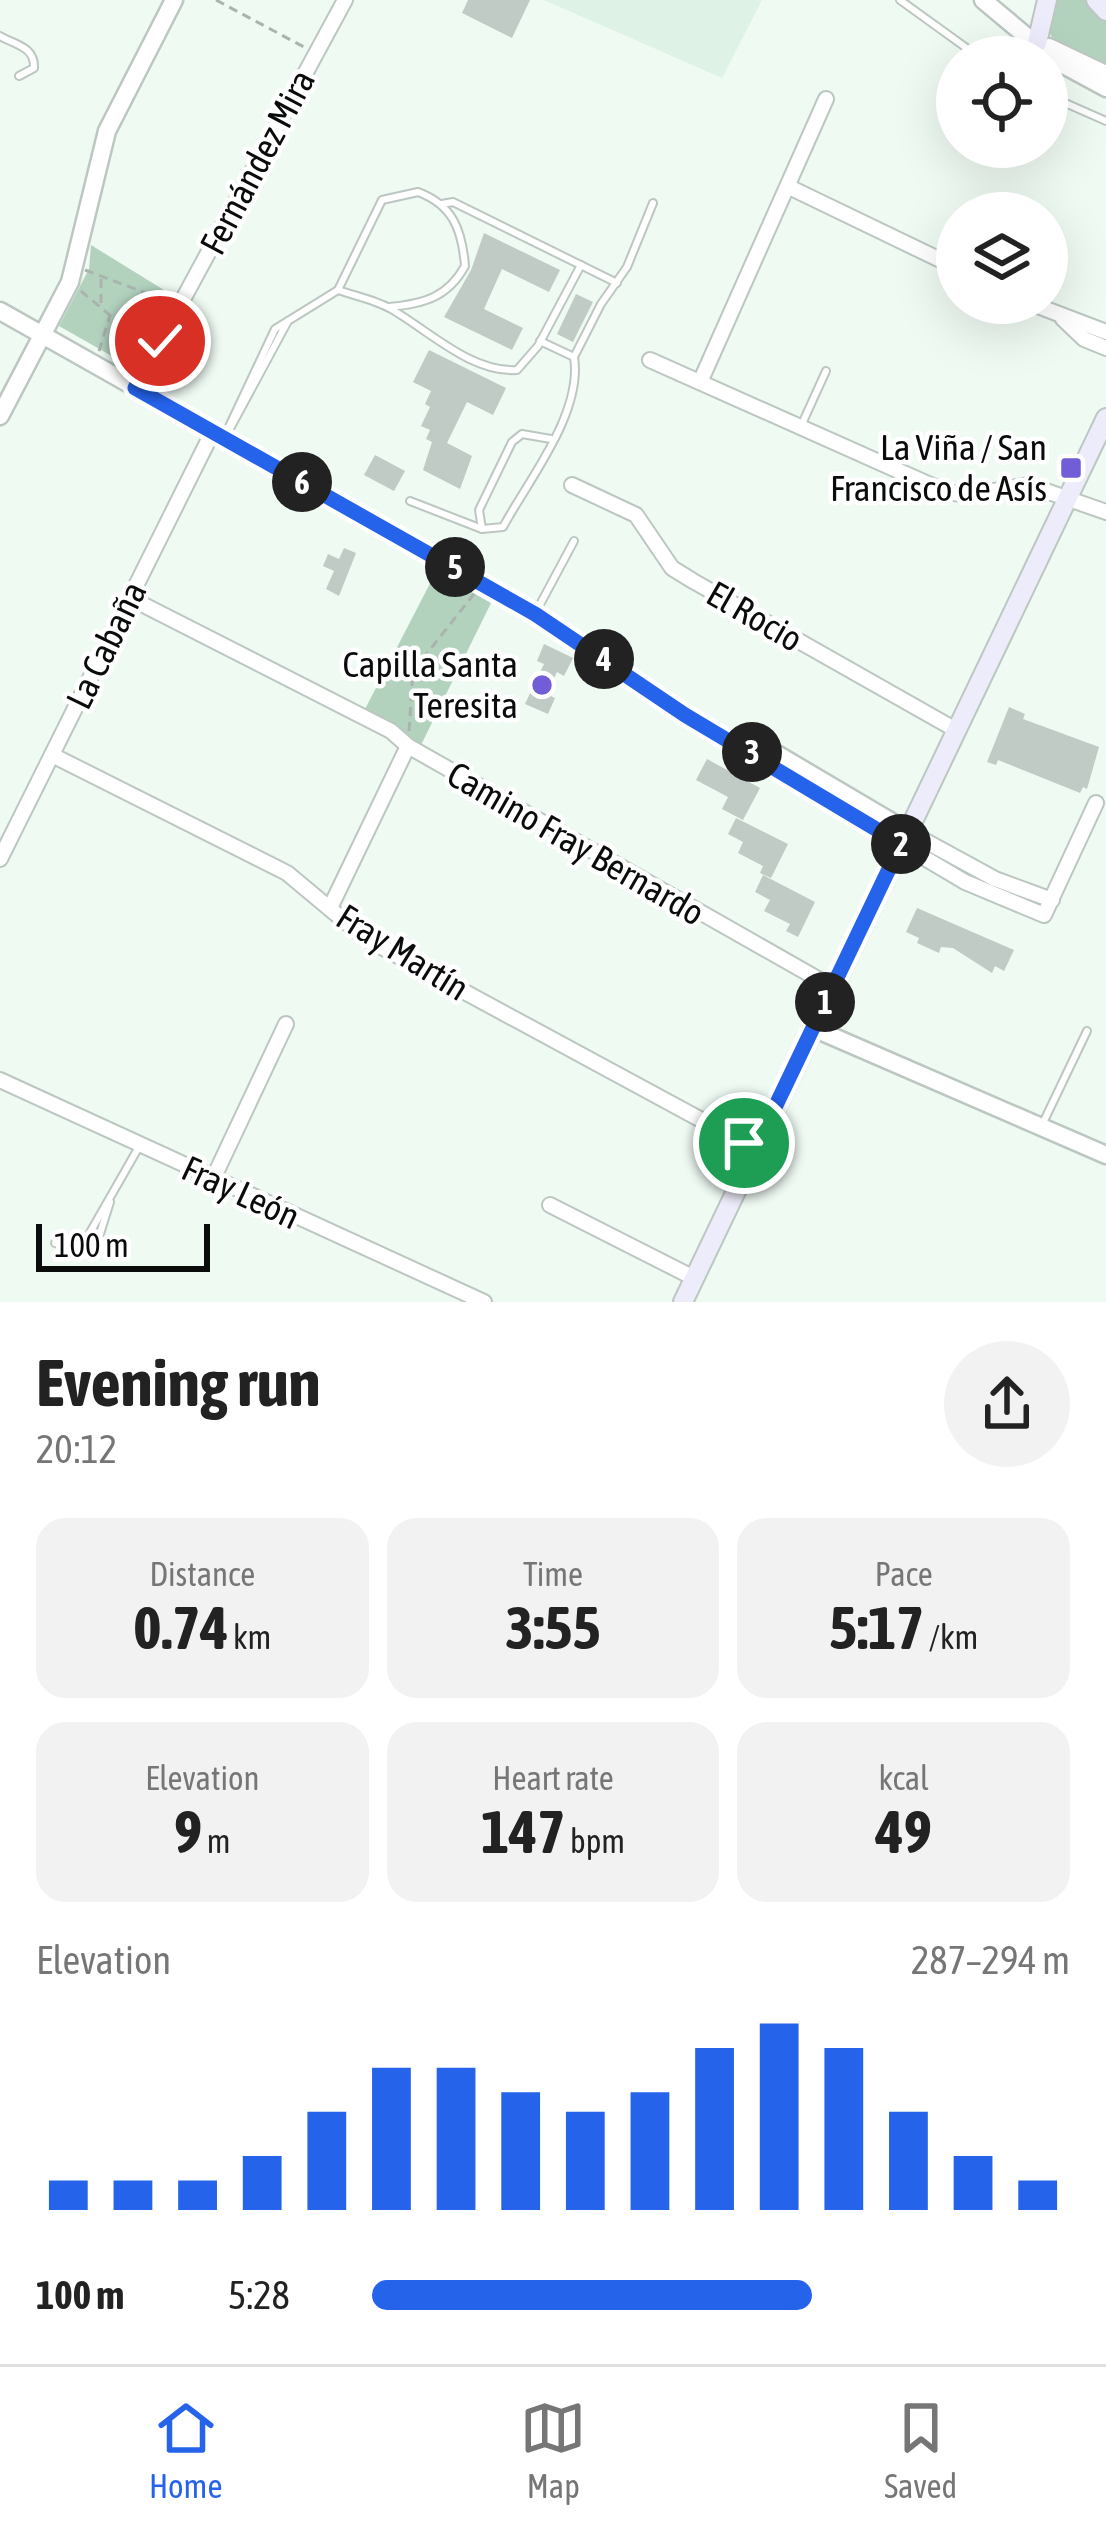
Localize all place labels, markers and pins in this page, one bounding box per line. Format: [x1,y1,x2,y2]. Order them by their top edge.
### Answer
pin [109,290,211,392]
place label: La Viña / San Francisco de Asís [830,426,1047,509]
pin: 6 [272,452,332,512]
marker: La Viña / San Francisco de Asís [1058,455,1084,481]
pin: 5 [425,537,485,597]
pin: 4 [574,629,634,689]
place label: Capilla Santa Teresita [343,643,518,726]
marker: Capilla Santa Teresita [529,672,555,698]
pin: 3 [722,722,782,782]
pin: 2 [871,814,931,874]
pin: 1 [795,972,855,1032]
pin [693,1092,795,1194]

